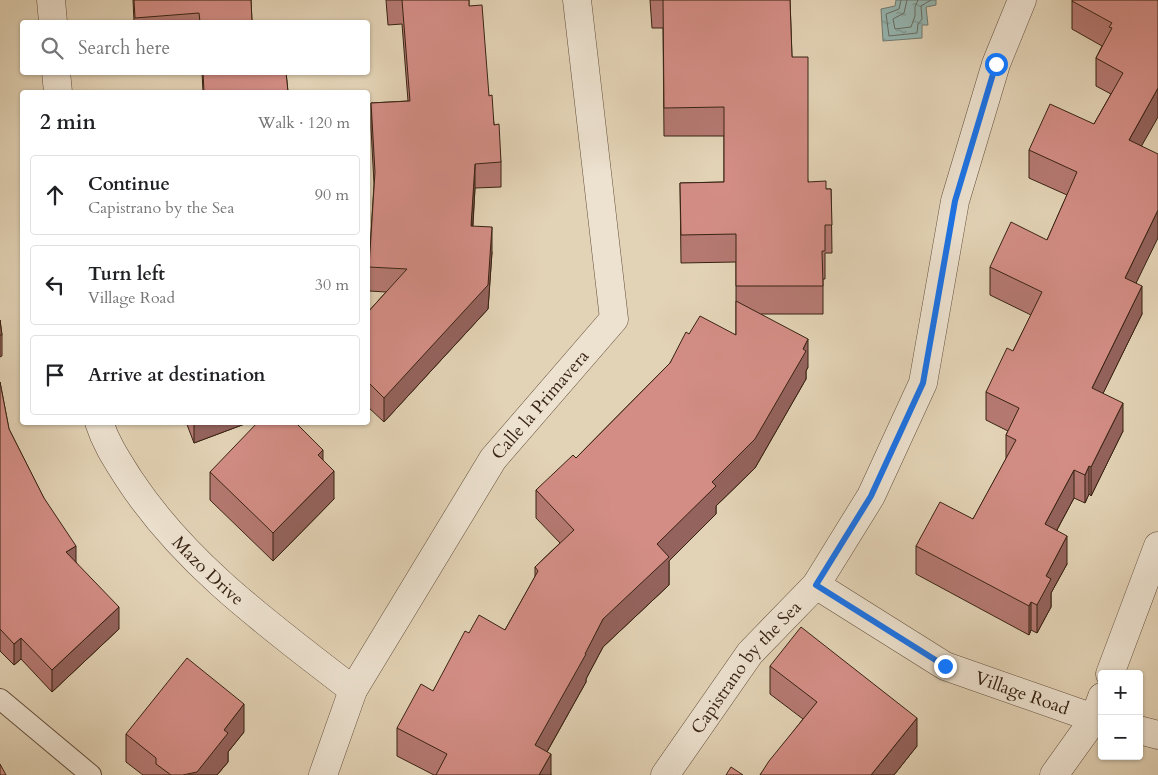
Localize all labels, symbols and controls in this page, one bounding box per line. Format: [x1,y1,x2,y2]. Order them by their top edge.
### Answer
search box [20,20,370,75]
icon: search [38,34,66,62]
text: Search here [78,35,170,61]
route start [985,53,1008,76]
text: 2 min [40,108,96,137]
text: Walk · 120 m [258,112,350,134]
text: Continue [88,171,170,197]
icon: ahead [41,181,69,209]
text: 90 m [315,184,349,206]
text: Capistrano by the Sea [88,197,234,219]
text: Turn left [88,261,165,287]
icon: left [41,271,69,299]
text: 30 m [315,274,349,296]
text: Village Road [88,287,175,309]
street label: Calle la Primavera [485,344,595,465]
icon: arrive [41,361,69,389]
text: Arrive at destination [88,362,265,388]
street label: Mazo Drive [167,530,250,611]
street label: Capistrano by the Sea [685,595,807,739]
route end [934,655,957,678]
street label: Village Road [972,665,1073,721]
map controls [1098,670,1143,760]
button: + [1098,670,1143,715]
button: − [1098,715,1143,760]

